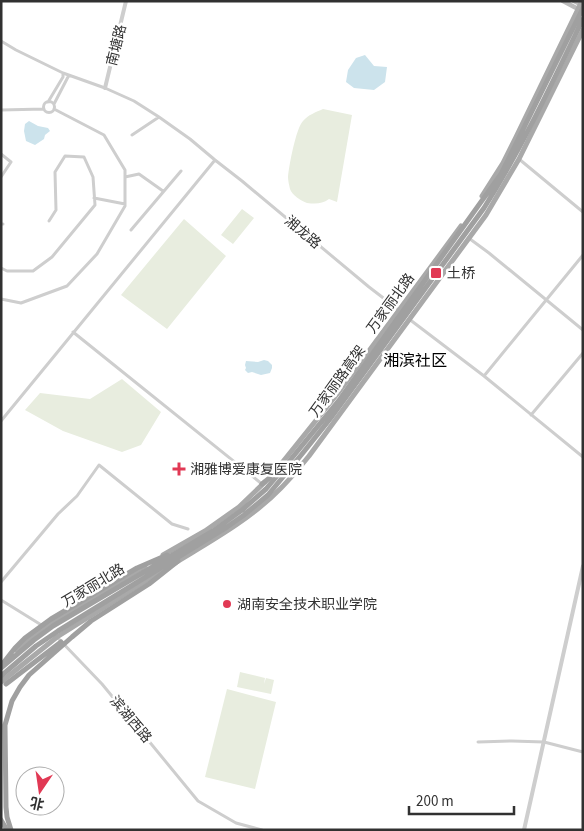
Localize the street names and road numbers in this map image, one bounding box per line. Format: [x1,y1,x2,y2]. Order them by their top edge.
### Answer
street label: 南塘路 [102,22,132,68]
street label: 湘龙路 [280,212,325,254]
street label: 万家丽北路 [362,269,419,338]
street label: 万家丽路高架 [305,342,371,421]
street label: 万家丽北路 [58,559,129,612]
street label: 滨湖西路 [105,692,156,748]

